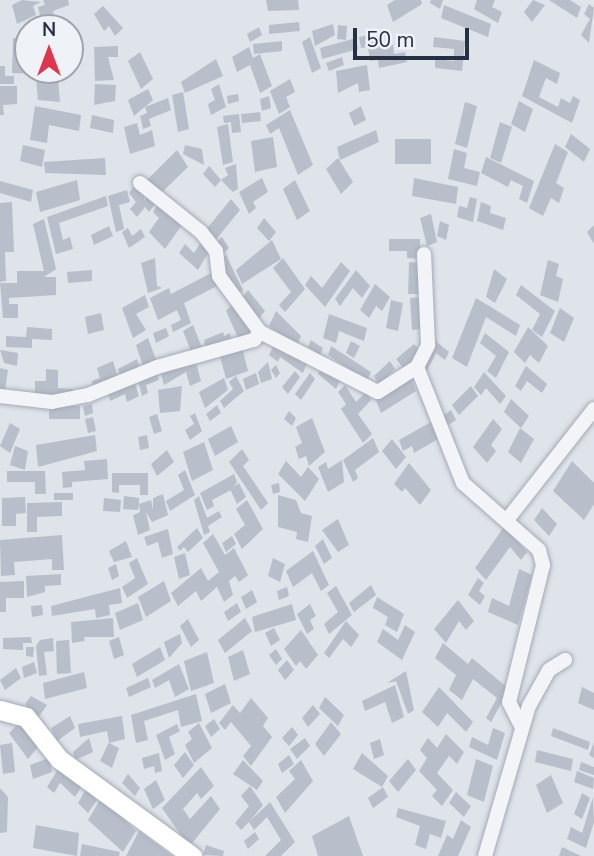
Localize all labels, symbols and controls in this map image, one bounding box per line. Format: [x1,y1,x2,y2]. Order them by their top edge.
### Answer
north arrow [14,14,84,84]
scale bar [356,14,472,58]
text: N [42,17,56,43]
text: 50 m [366,26,415,54]

